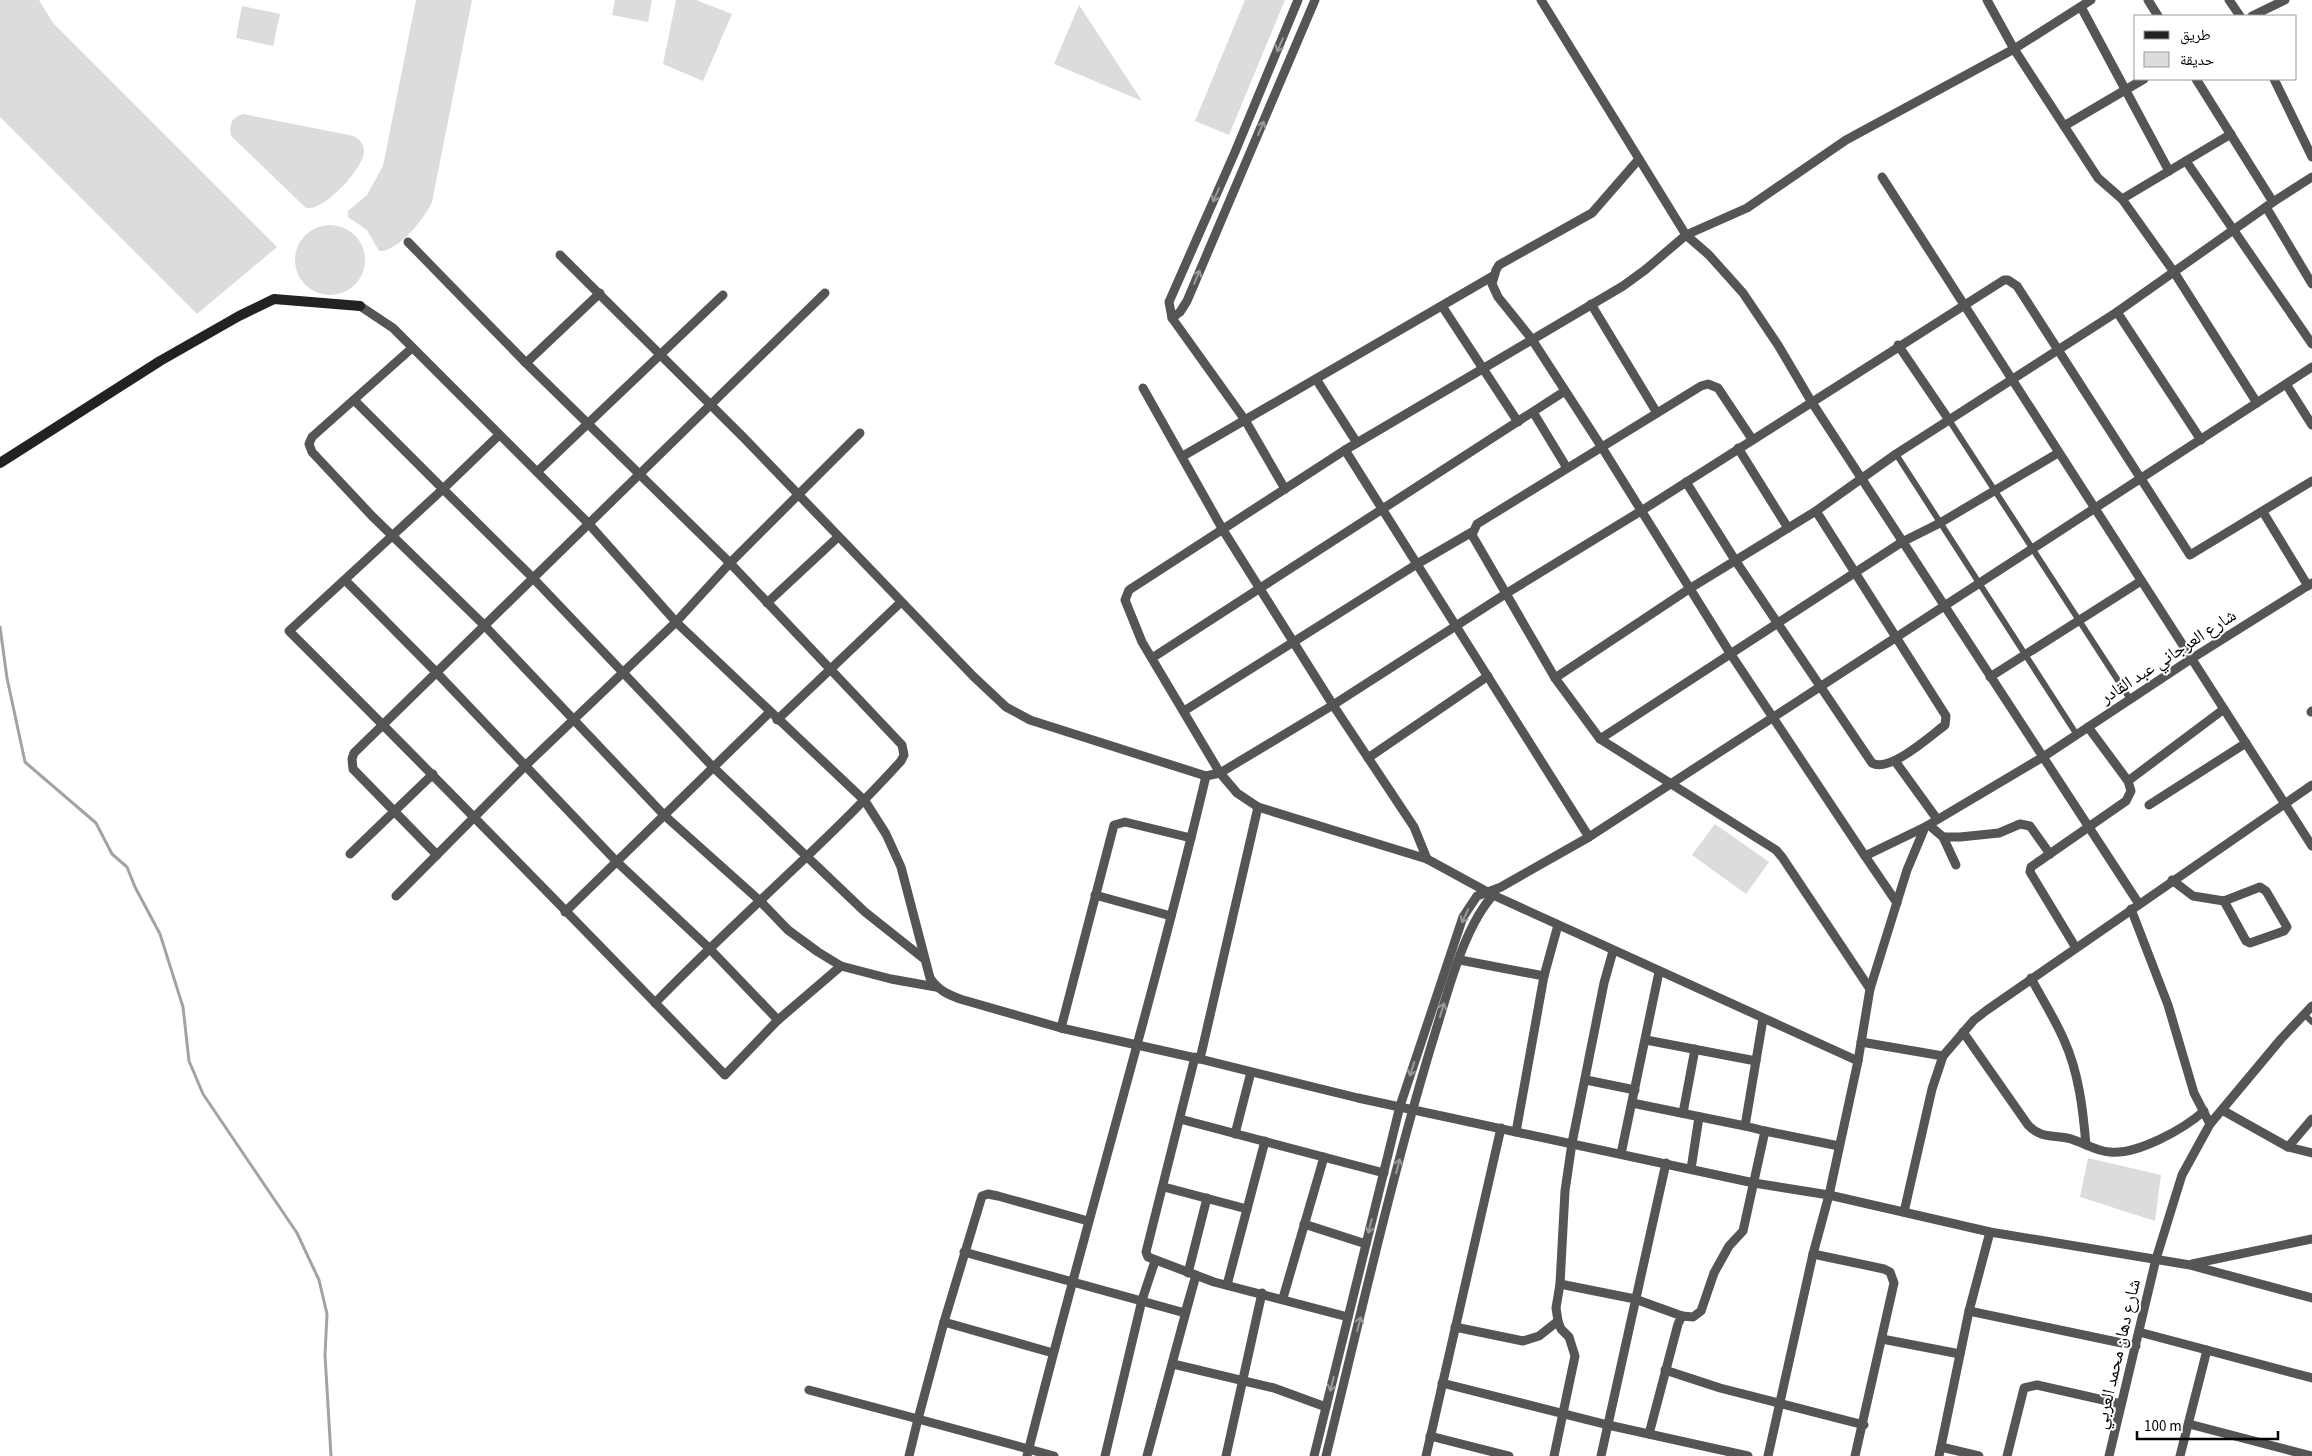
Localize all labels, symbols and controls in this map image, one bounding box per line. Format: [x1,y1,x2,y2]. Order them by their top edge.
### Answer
legend [2134,15,2297,80]
text: طريق [2180,25,2211,46]
one-way arrow [1274,37,1284,52]
text: حديقة [2180,50,2215,71]
one-way arrow [1257,121,1267,136]
one-way arrow [1211,187,1221,202]
one-way arrow [1192,270,1202,285]
street label: شارع العرجاني عبد القادر [2094,603,2242,712]
one-way arrow [1460,908,1469,923]
one-way arrow [1438,1002,1448,1018]
one-way arrow [1407,1061,1416,1077]
one-way arrow [1393,1158,1403,1174]
one-way arrow [1365,1218,1375,1234]
street label: شارع دهان محمد العربي [2088,1277,2148,1432]
one-way arrow [1355,1316,1364,1332]
one-way arrow [1327,1376,1336,1392]
scale bar [2137,1408,2278,1440]
text: 100 m [2144,1416,2182,1437]

